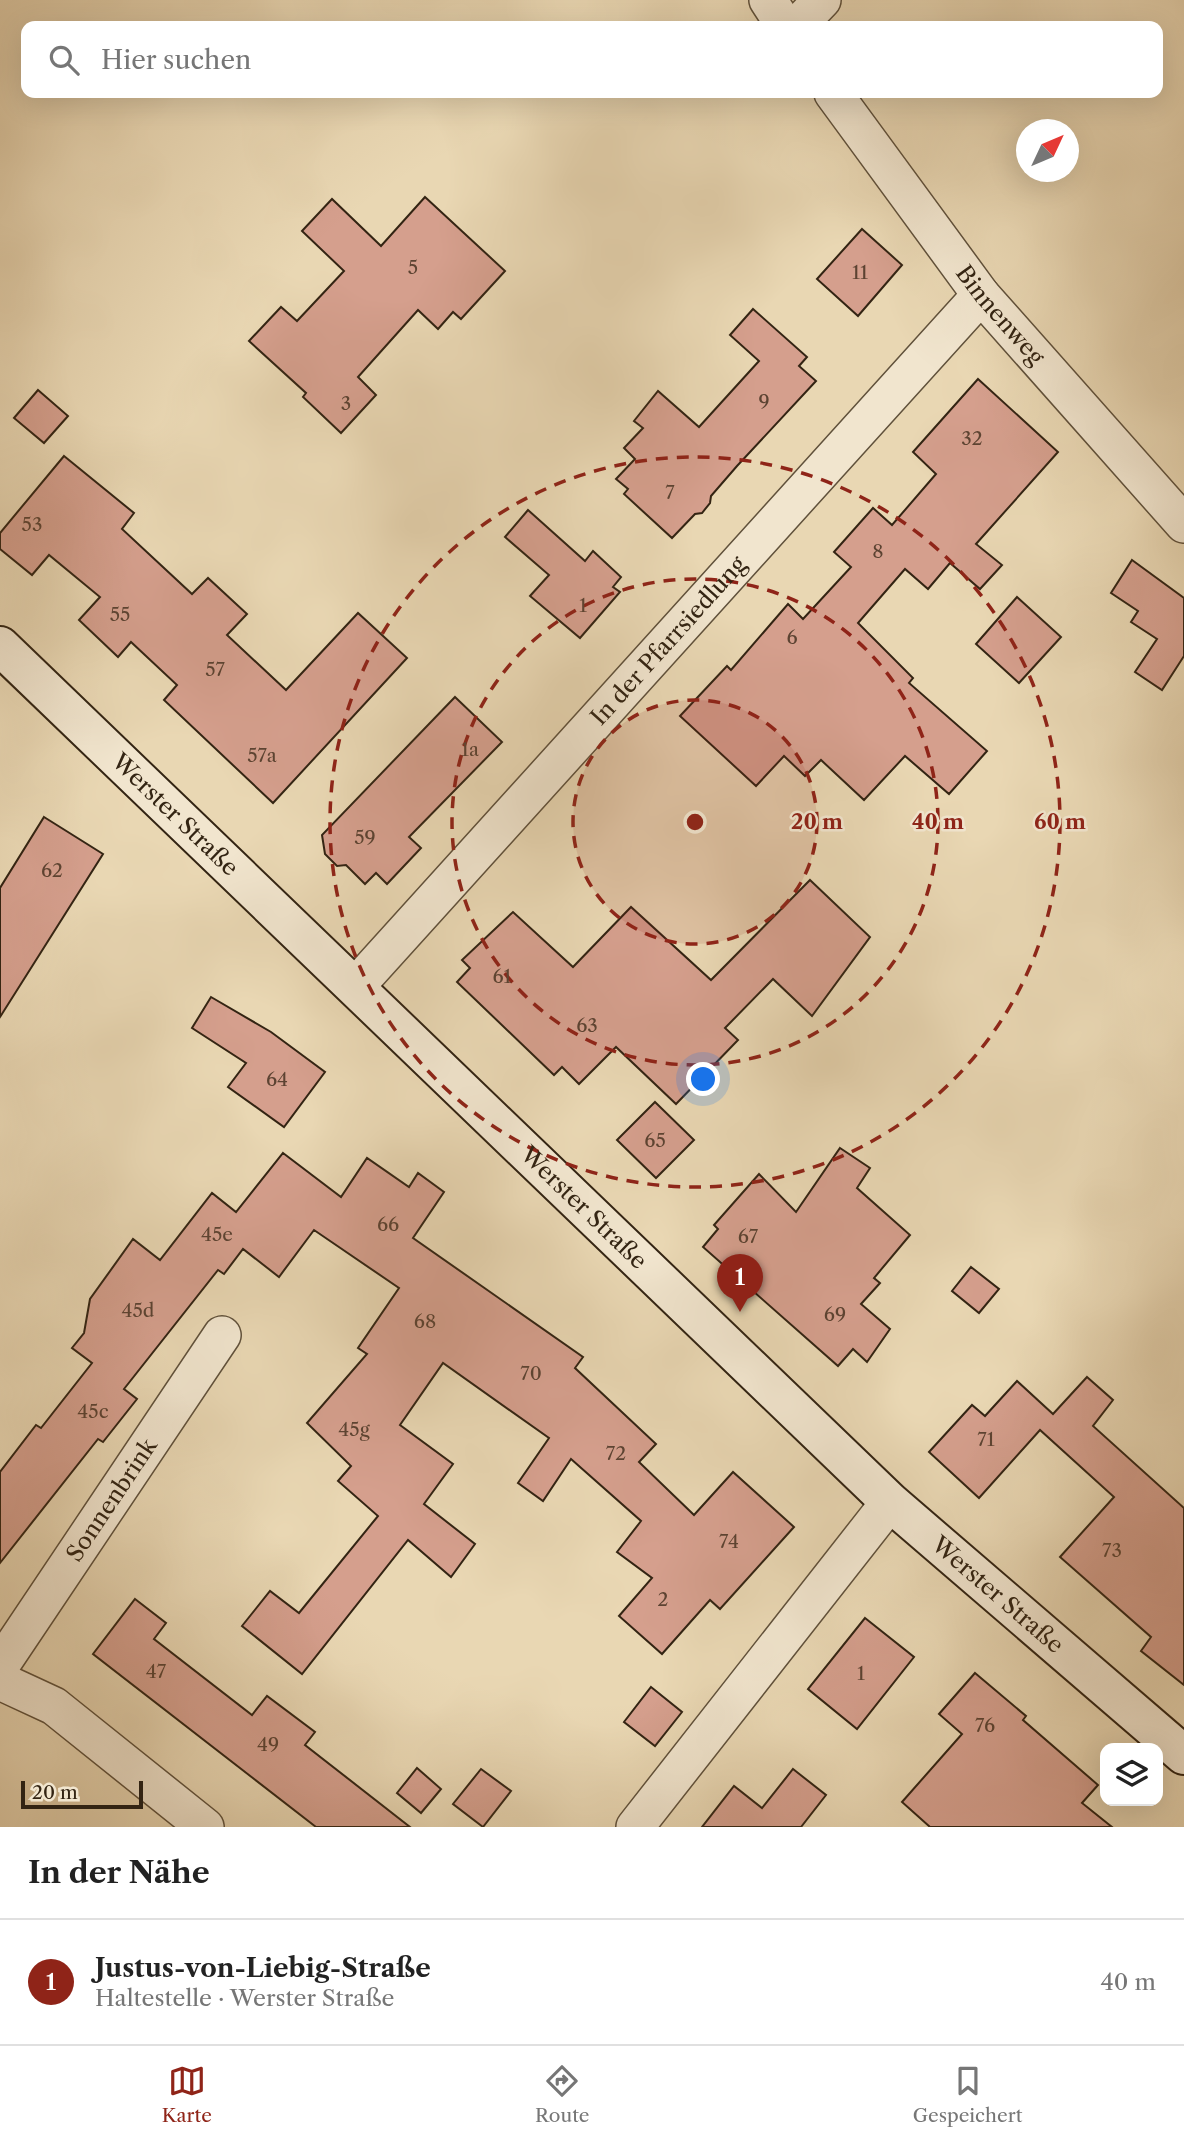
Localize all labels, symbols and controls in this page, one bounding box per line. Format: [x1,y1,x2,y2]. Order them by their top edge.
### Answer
search box [21,21,1163,98]
icon: search [45,41,83,79]
text: Hier suchen [101,44,251,76]
north arrow [1016,119,1079,182]
house number: 5 [408,256,418,279]
street label: Binnenweg [950,260,1051,371]
house number: 11 [852,261,868,284]
house number: 9 [758,390,770,413]
house number: 3 [341,392,351,415]
house number: 32 [961,427,983,450]
house number: 7 [665,481,675,504]
house number: 53 [22,513,42,536]
house number: 8 [872,540,884,563]
street label: In der Pfarrsiedlung [585,550,752,731]
house number: 1 [579,594,587,617]
house number: 55 [110,603,130,626]
house number: 6 [786,626,798,649]
house number: 57 [205,658,225,681]
house number: 1a [461,738,479,761]
house number: 57a [247,744,277,767]
street label: Werster Straße [105,747,244,882]
text: 20 m [791,809,843,834]
text: 40 m [912,809,964,834]
text: 60 m [1034,809,1086,834]
centre of rings [683,810,707,834]
house number: 59 [354,826,376,849]
house number: 62 [41,859,63,882]
house number: 61 [492,965,512,988]
house number: 63 [576,1014,598,1037]
your location [686,1062,720,1096]
house number: 64 [266,1068,288,1091]
house number: 65 [644,1129,666,1152]
street label: Werster Straße [514,1140,653,1275]
house number: 66 [377,1213,399,1236]
house number: 45e [201,1223,233,1246]
house number: 67 [738,1225,759,1248]
pin: 1 [717,1254,763,1312]
house number: 45d [122,1299,155,1322]
house number: 69 [824,1303,846,1326]
house number: 68 [414,1310,436,1333]
house number: 70 [520,1362,542,1385]
house number: 45c [77,1400,109,1423]
house number: 45g [338,1418,371,1441]
house number: 71 [977,1428,995,1451]
street label: Sonnenbrink [60,1432,164,1567]
house number: 72 [606,1442,626,1465]
house number: 74 [719,1530,739,1553]
street label: Werster Straße [925,1530,1069,1659]
house number: 73 [1102,1539,1122,1562]
house number: 2 [658,1588,669,1611]
house number: 47 [146,1660,167,1683]
house number: 1 [857,1662,865,1685]
house number: 76 [975,1714,995,1737]
house number: 49 [257,1733,279,1756]
map controls [1100,1743,1163,1806]
button: layers [1100,1743,1163,1806]
scale bar [21,1778,144,1810]
text: 20 m [32,1781,78,1804]
text: In der Nähe [28,1854,210,1891]
text: Justus-von-Liebig-Straße [95,1952,431,1984]
text: 1 [46,1968,56,1996]
text: 40 m [1101,1968,1156,1996]
text: Haltestelle · Werster Straße [95,1984,394,2012]
tab: Karte [162,2062,212,2127]
tab: Route [535,2062,590,2127]
tab: Gespeichert [913,2062,1022,2127]

